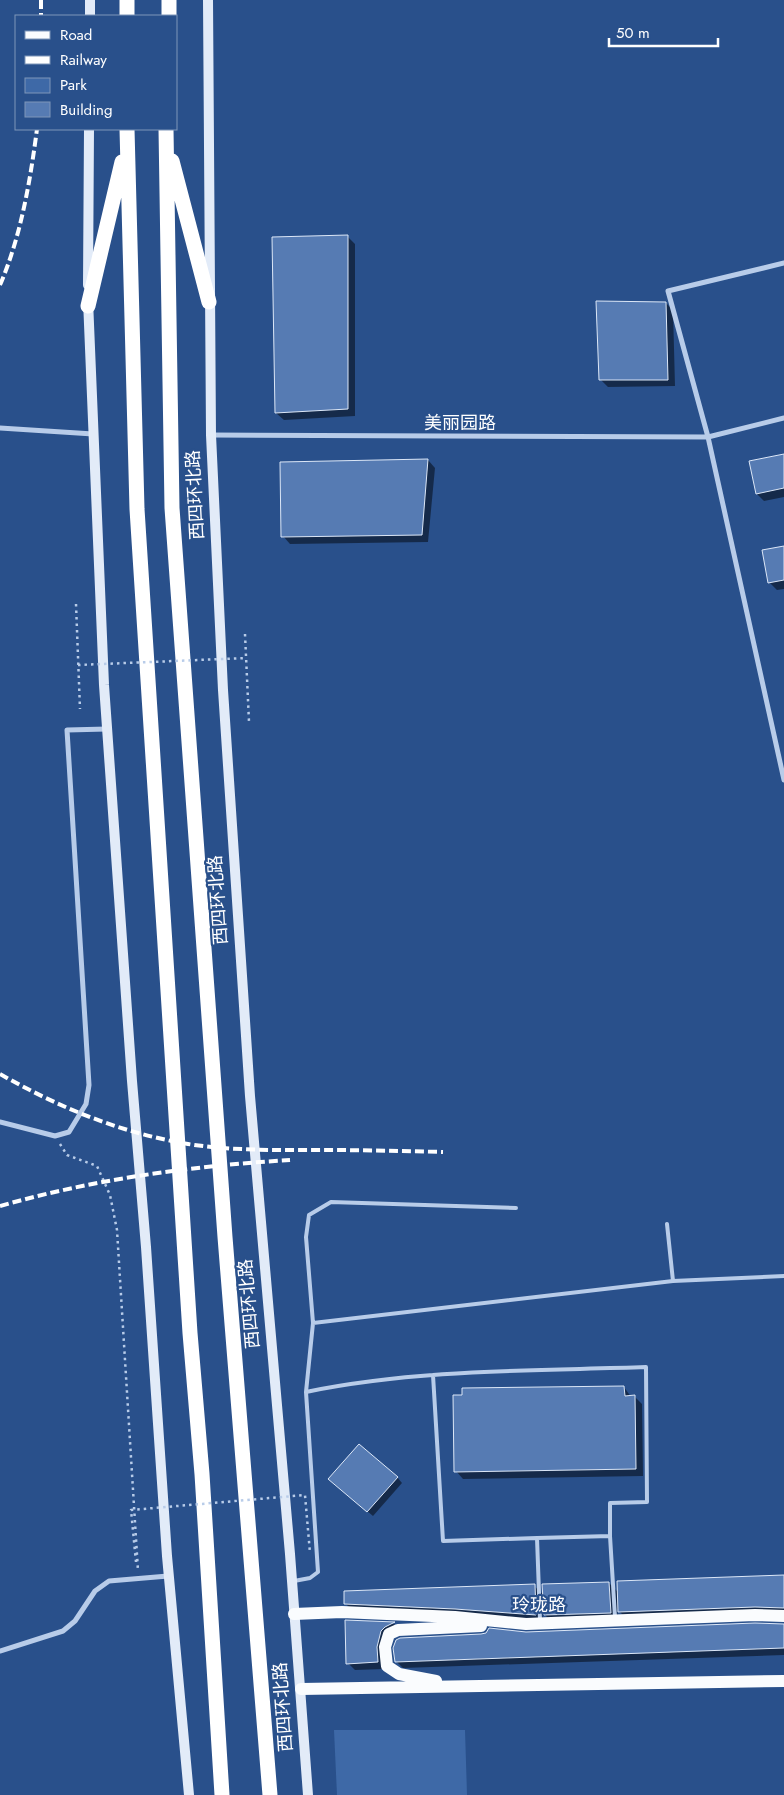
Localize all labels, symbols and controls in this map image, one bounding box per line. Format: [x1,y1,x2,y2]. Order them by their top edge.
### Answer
legend [15,15,178,130]
scale bar [609,15,718,47]
text: 50 m [616,22,650,44]
text: Road [60,24,92,46]
text: Railway [60,49,107,71]
text: Park [60,74,87,96]
text: Building [60,99,112,121]
street label: 美丽园路 [424,410,496,436]
street label: 西四环北路 [180,449,210,541]
street label: 西四环北路 [202,854,234,946]
street label: 西四环北路 [232,1258,266,1350]
street label: 玲珑路 [512,1592,566,1618]
street label: 西四环北路 [267,1661,299,1753]

